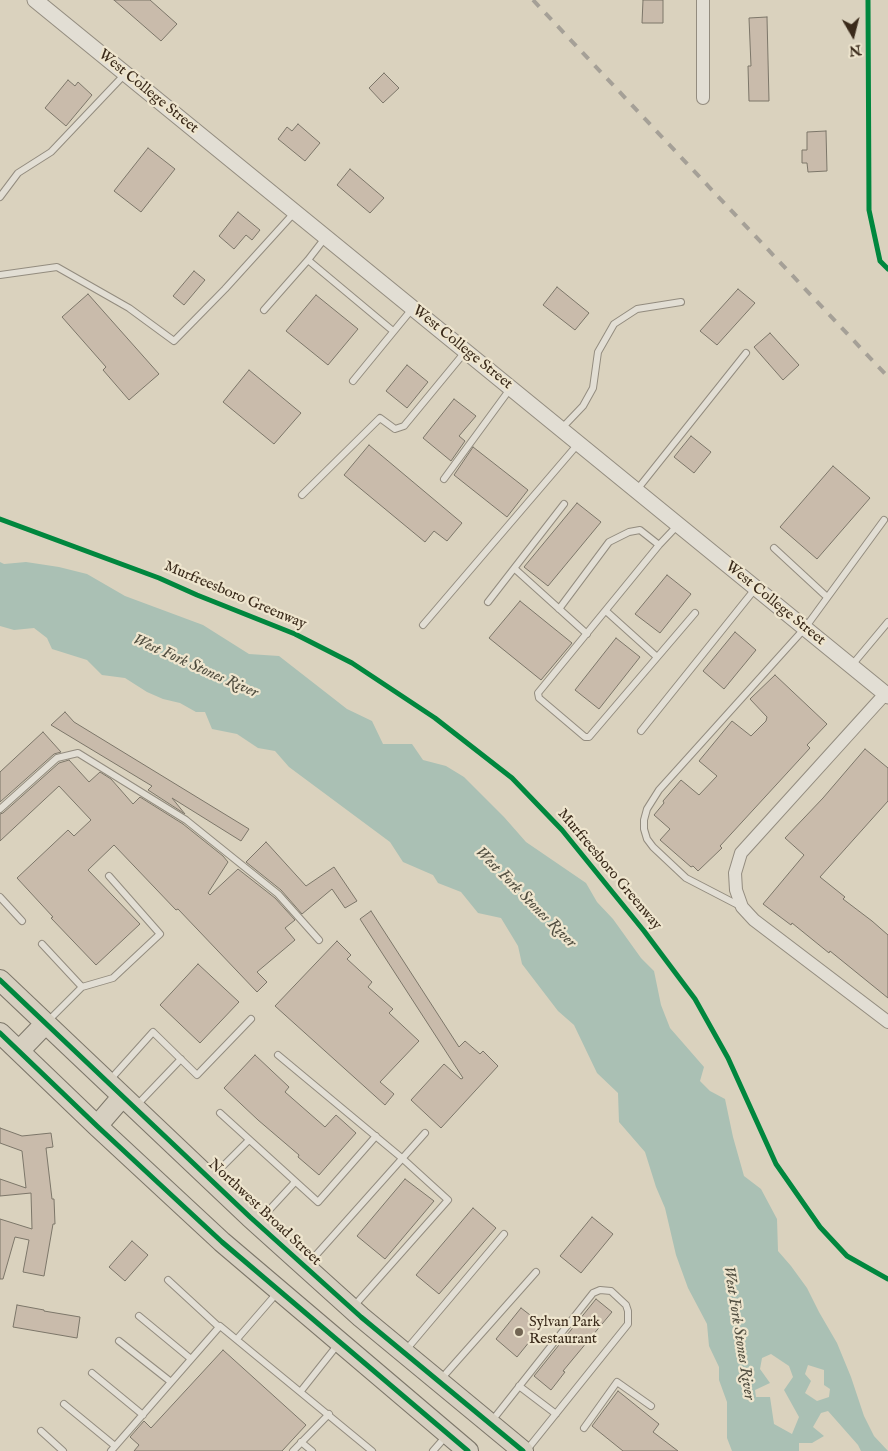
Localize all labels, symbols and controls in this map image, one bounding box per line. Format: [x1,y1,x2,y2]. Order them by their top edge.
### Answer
north arrow [828,10,878,60]
text: N [848,40,862,60]
street label: West College Street [94,46,202,138]
street label: West College Street [408,302,516,394]
street label: Murfreesboro Greenway [161,558,309,634]
street label: West College Street [721,558,829,650]
water label: West Fork Stones River [129,631,261,703]
street label: Murfreesboro Greenway [553,806,665,934]
water label: West Fork Stones River [470,843,580,953]
street label: Northwest Broad Street [204,1156,324,1270]
water label: West Fork Stones River [718,1265,758,1401]
place label: Sylvan Park Restaurant [529,1314,601,1349]
marker: Sylvan Park Restaurant [513,1326,525,1338]

